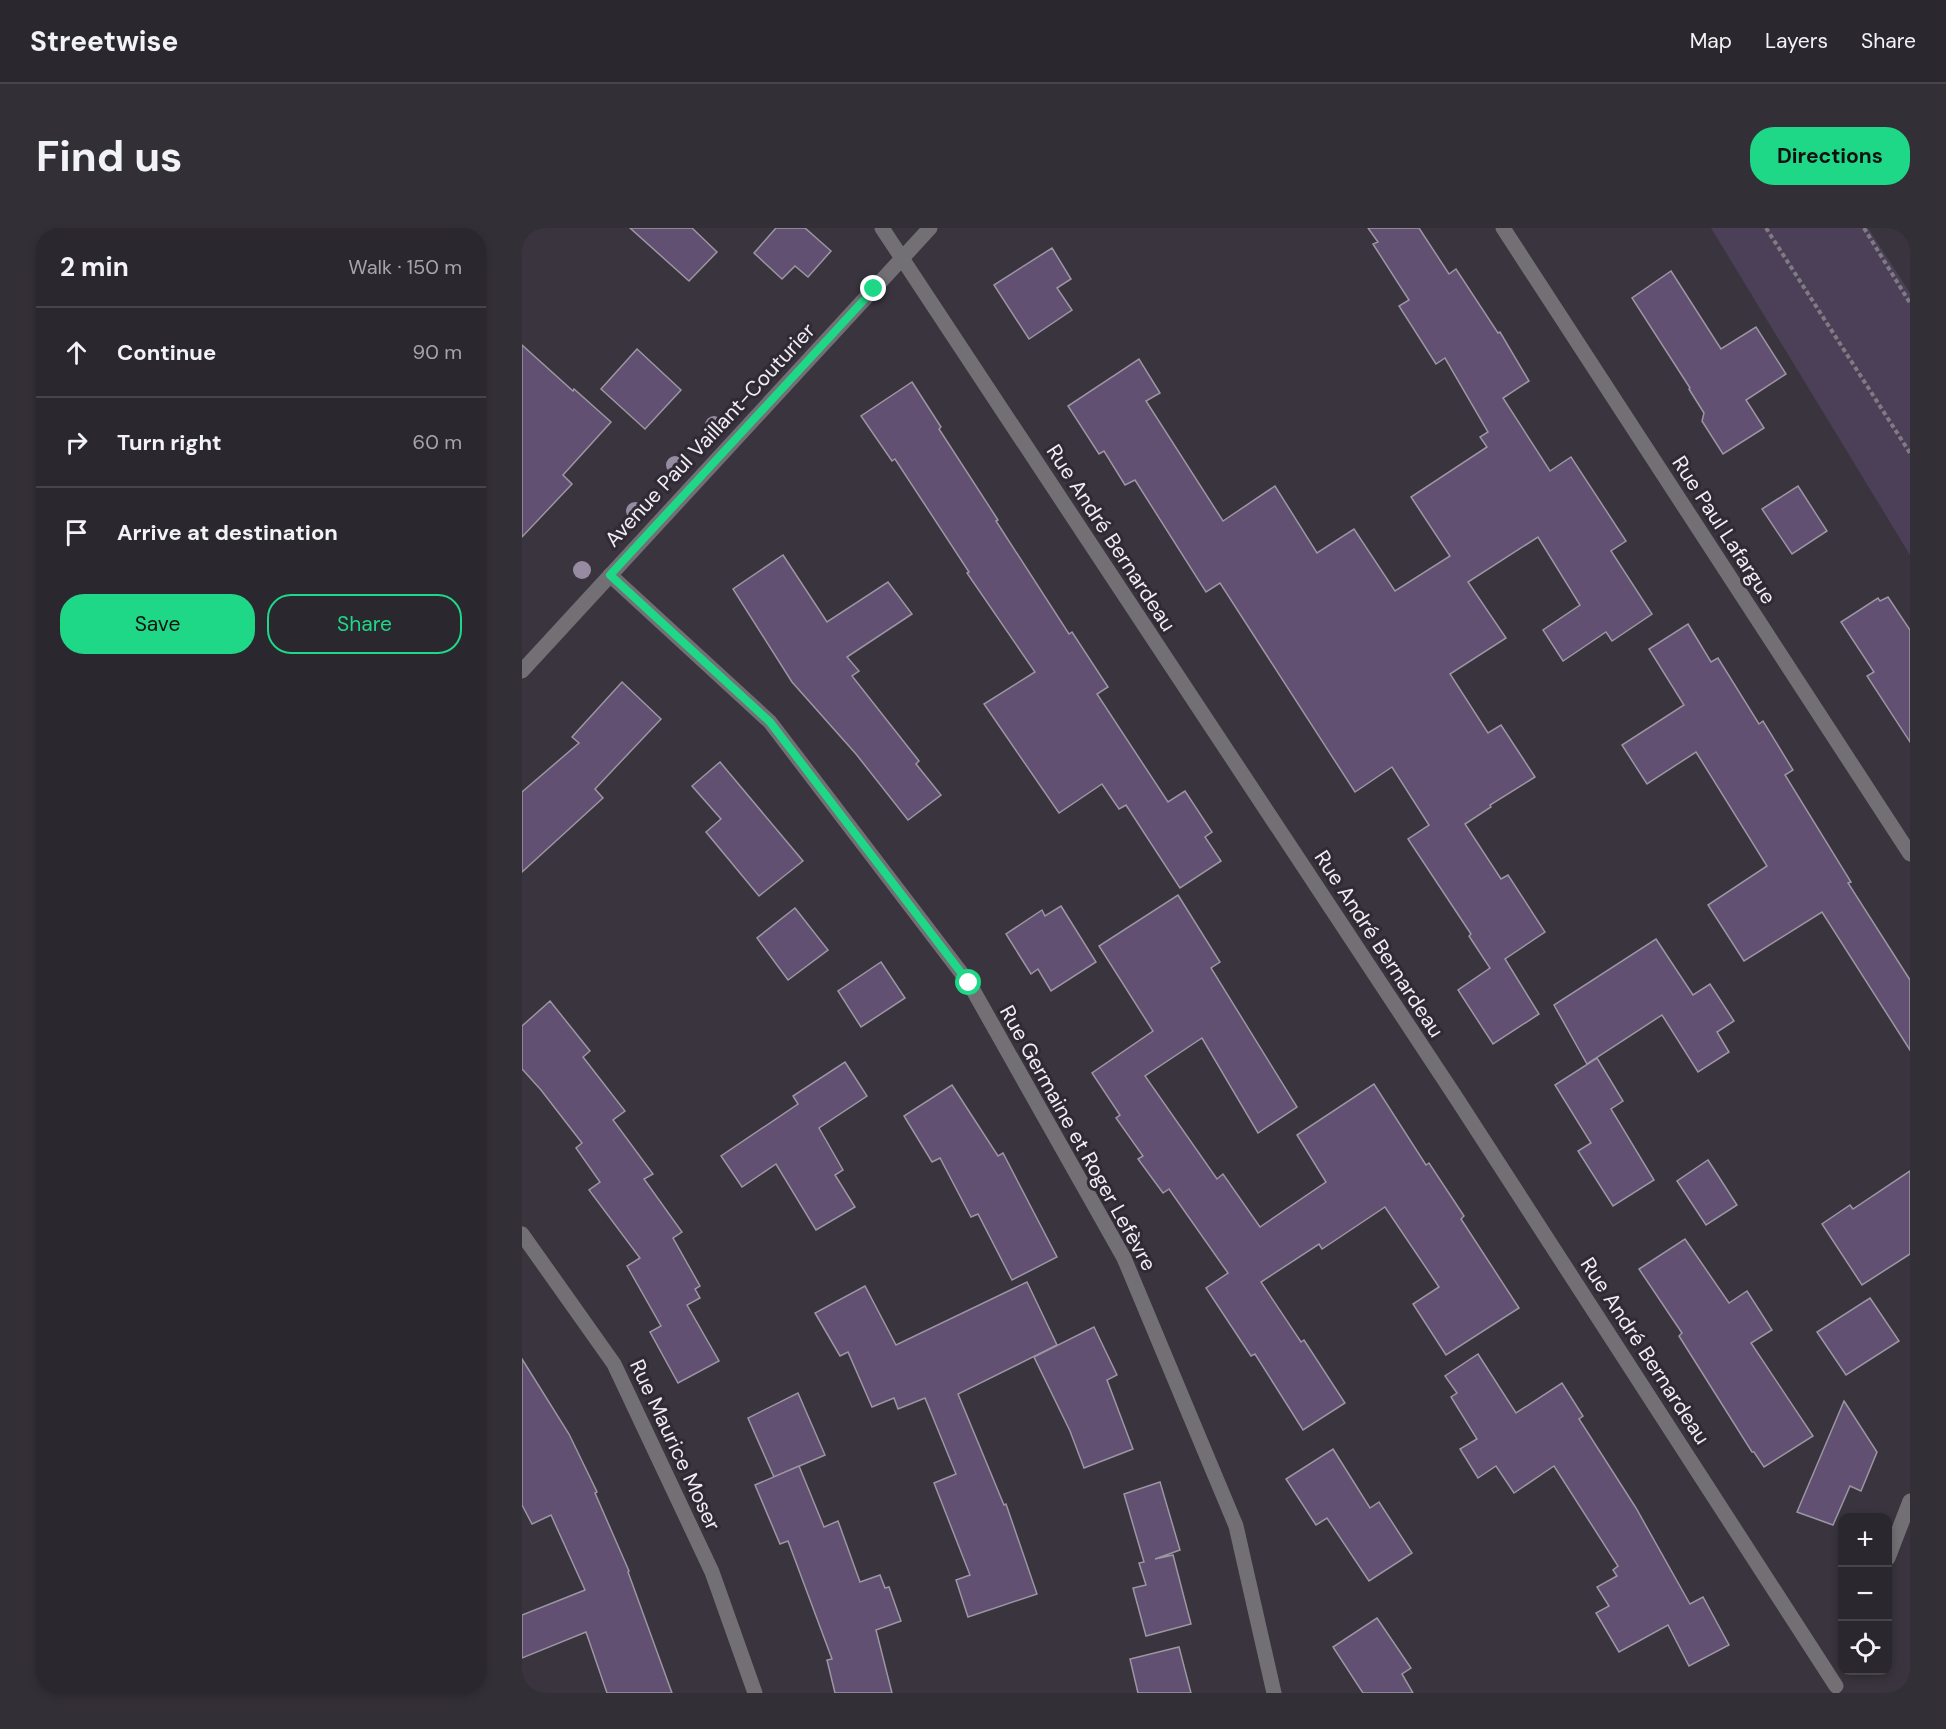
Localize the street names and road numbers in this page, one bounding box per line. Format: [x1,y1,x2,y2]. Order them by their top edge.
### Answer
street label: Avenue Paul Vaillant-Couturier [599,317,821,553]
street label: Rue André Bernardeau [1040,439,1182,637]
street label: Rue Paul Lafargue [1666,451,1782,610]
street label: Rue André Bernardeau [1308,845,1450,1043]
street label: Rue Germaine et Roger Lefèvre [993,1000,1163,1276]
street label: Rue André Bernardeau [1574,1252,1716,1450]
street label: Rue Maurice Moser [623,1355,727,1535]

